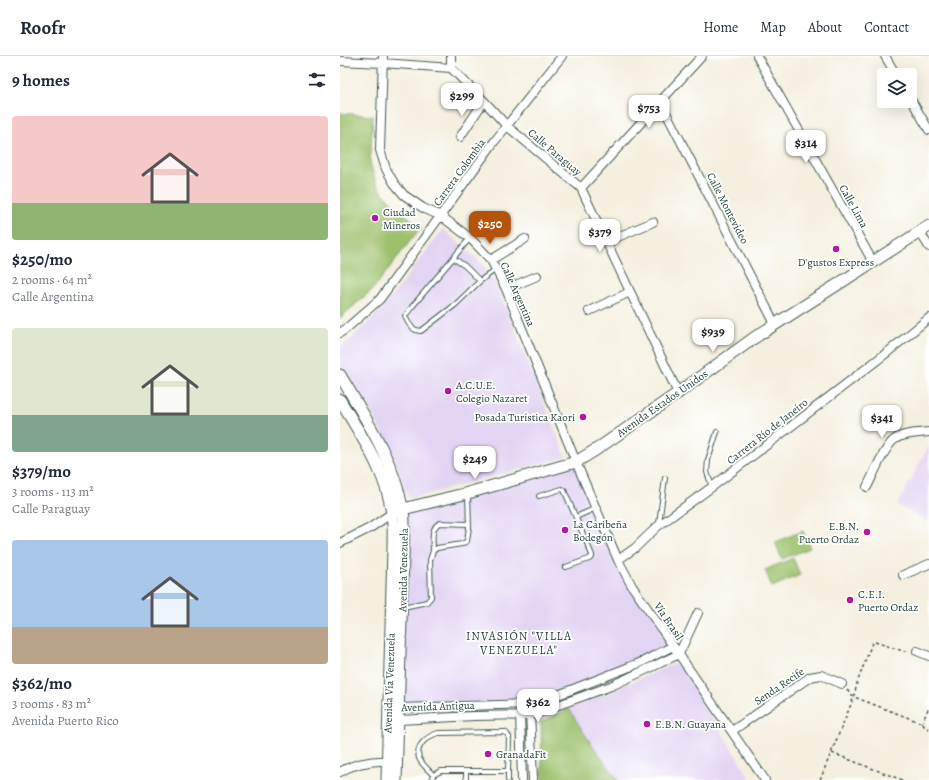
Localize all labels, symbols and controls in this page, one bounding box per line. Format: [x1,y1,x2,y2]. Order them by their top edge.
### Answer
text: Roofr [20,15,66,41]
text: Home [703,18,738,37]
text: Map [760,18,786,37]
text: About [808,18,842,37]
text: Contact [864,18,909,37]
map controls [877,68,917,108]
button: layers [877,68,917,108]
text: 9 homes [12,69,70,92]
icon: filters [306,69,328,91]
pin: $299 [438,83,486,117]
text: $299 [450,87,474,104]
pin: $753 [625,95,673,129]
text: $753 [638,99,660,116]
street label: Calle Paraguay [525,125,585,179]
pin: $314 [782,130,830,164]
text: $314 [795,134,817,151]
street label: Carrera Colombia [430,135,489,209]
icon: home [134,142,206,214]
street label: Calle Montevideo [703,170,752,247]
street label: Calle Lima [836,182,872,231]
place label: Ciudad Mineros [383,205,420,233]
pin: $250 [466,211,514,245]
marker: Ciudad Mineros [370,213,380,223]
text: $250 [478,215,502,232]
pin: $379 [576,219,624,253]
text: $379 [588,223,612,240]
marker: D'gustos Express [831,244,841,254]
text: $250/mo [12,248,73,271]
place label: D'gustos Express [798,255,874,270]
street label: Calle Argentina [497,260,539,330]
text: 2 rooms · 64 m² [12,271,92,288]
text: Calle Argentina [12,288,94,305]
pin: $939 [689,319,737,353]
text: $939 [701,323,725,340]
icon: home [134,354,206,426]
street label: Avenida Estados Unidos [613,366,711,441]
place label: A.C.U.E. Colegio Nazaret [455,378,528,406]
marker: A.C.U.E. Colegio Nazaret [443,386,453,396]
street label: Carrera Río de Janeiro [724,395,811,468]
pin: $341 [858,405,906,439]
text: $341 [871,409,893,426]
place label: Posada Turística Kaori [475,410,575,425]
marker: Posada Turística Kaori [578,412,588,422]
pin: $249 [451,446,499,480]
text: $249 [463,450,487,467]
text: $379/mo [12,460,71,483]
text: 3 rooms · 113 m² [12,483,94,500]
text: Calle Paraguay [12,500,90,517]
place label: La Caribeña Bodegón [573,517,628,545]
place label: E.B.N. Puerto Ordaz [799,519,859,547]
marker: La Caribeña Bodegón [560,525,570,535]
street label: Avenida Venezuela [395,527,412,613]
marker: E.B.N. Puerto Ordaz [862,527,872,537]
icon: home [134,566,206,638]
place label: C.E.I. Puerto Ordaz [858,587,918,615]
marker: C.E.I. Puerto Ordaz [845,595,855,605]
street label: Vía Brasil [650,599,687,643]
district label: INVASIÓN "VILLA VENEZUELA" [466,628,572,658]
street label: Avenida Vía Venezuela [380,632,399,734]
street label: Senda Recife [751,664,807,709]
text: $362/mo [12,672,72,695]
pin: $362 [514,689,562,723]
text: $362 [526,693,550,710]
text: 3 rooms · 83 m² [12,695,91,712]
street label: Avenida Antigua [400,698,476,715]
text: Avenida Puerto Rico [12,712,119,729]
place label: E.B.N. Guayana [655,717,727,732]
marker: E.B.N. Guayana [642,719,652,729]
place label: GranadaFit [496,747,547,762]
marker: GranadaFit [483,749,493,759]

